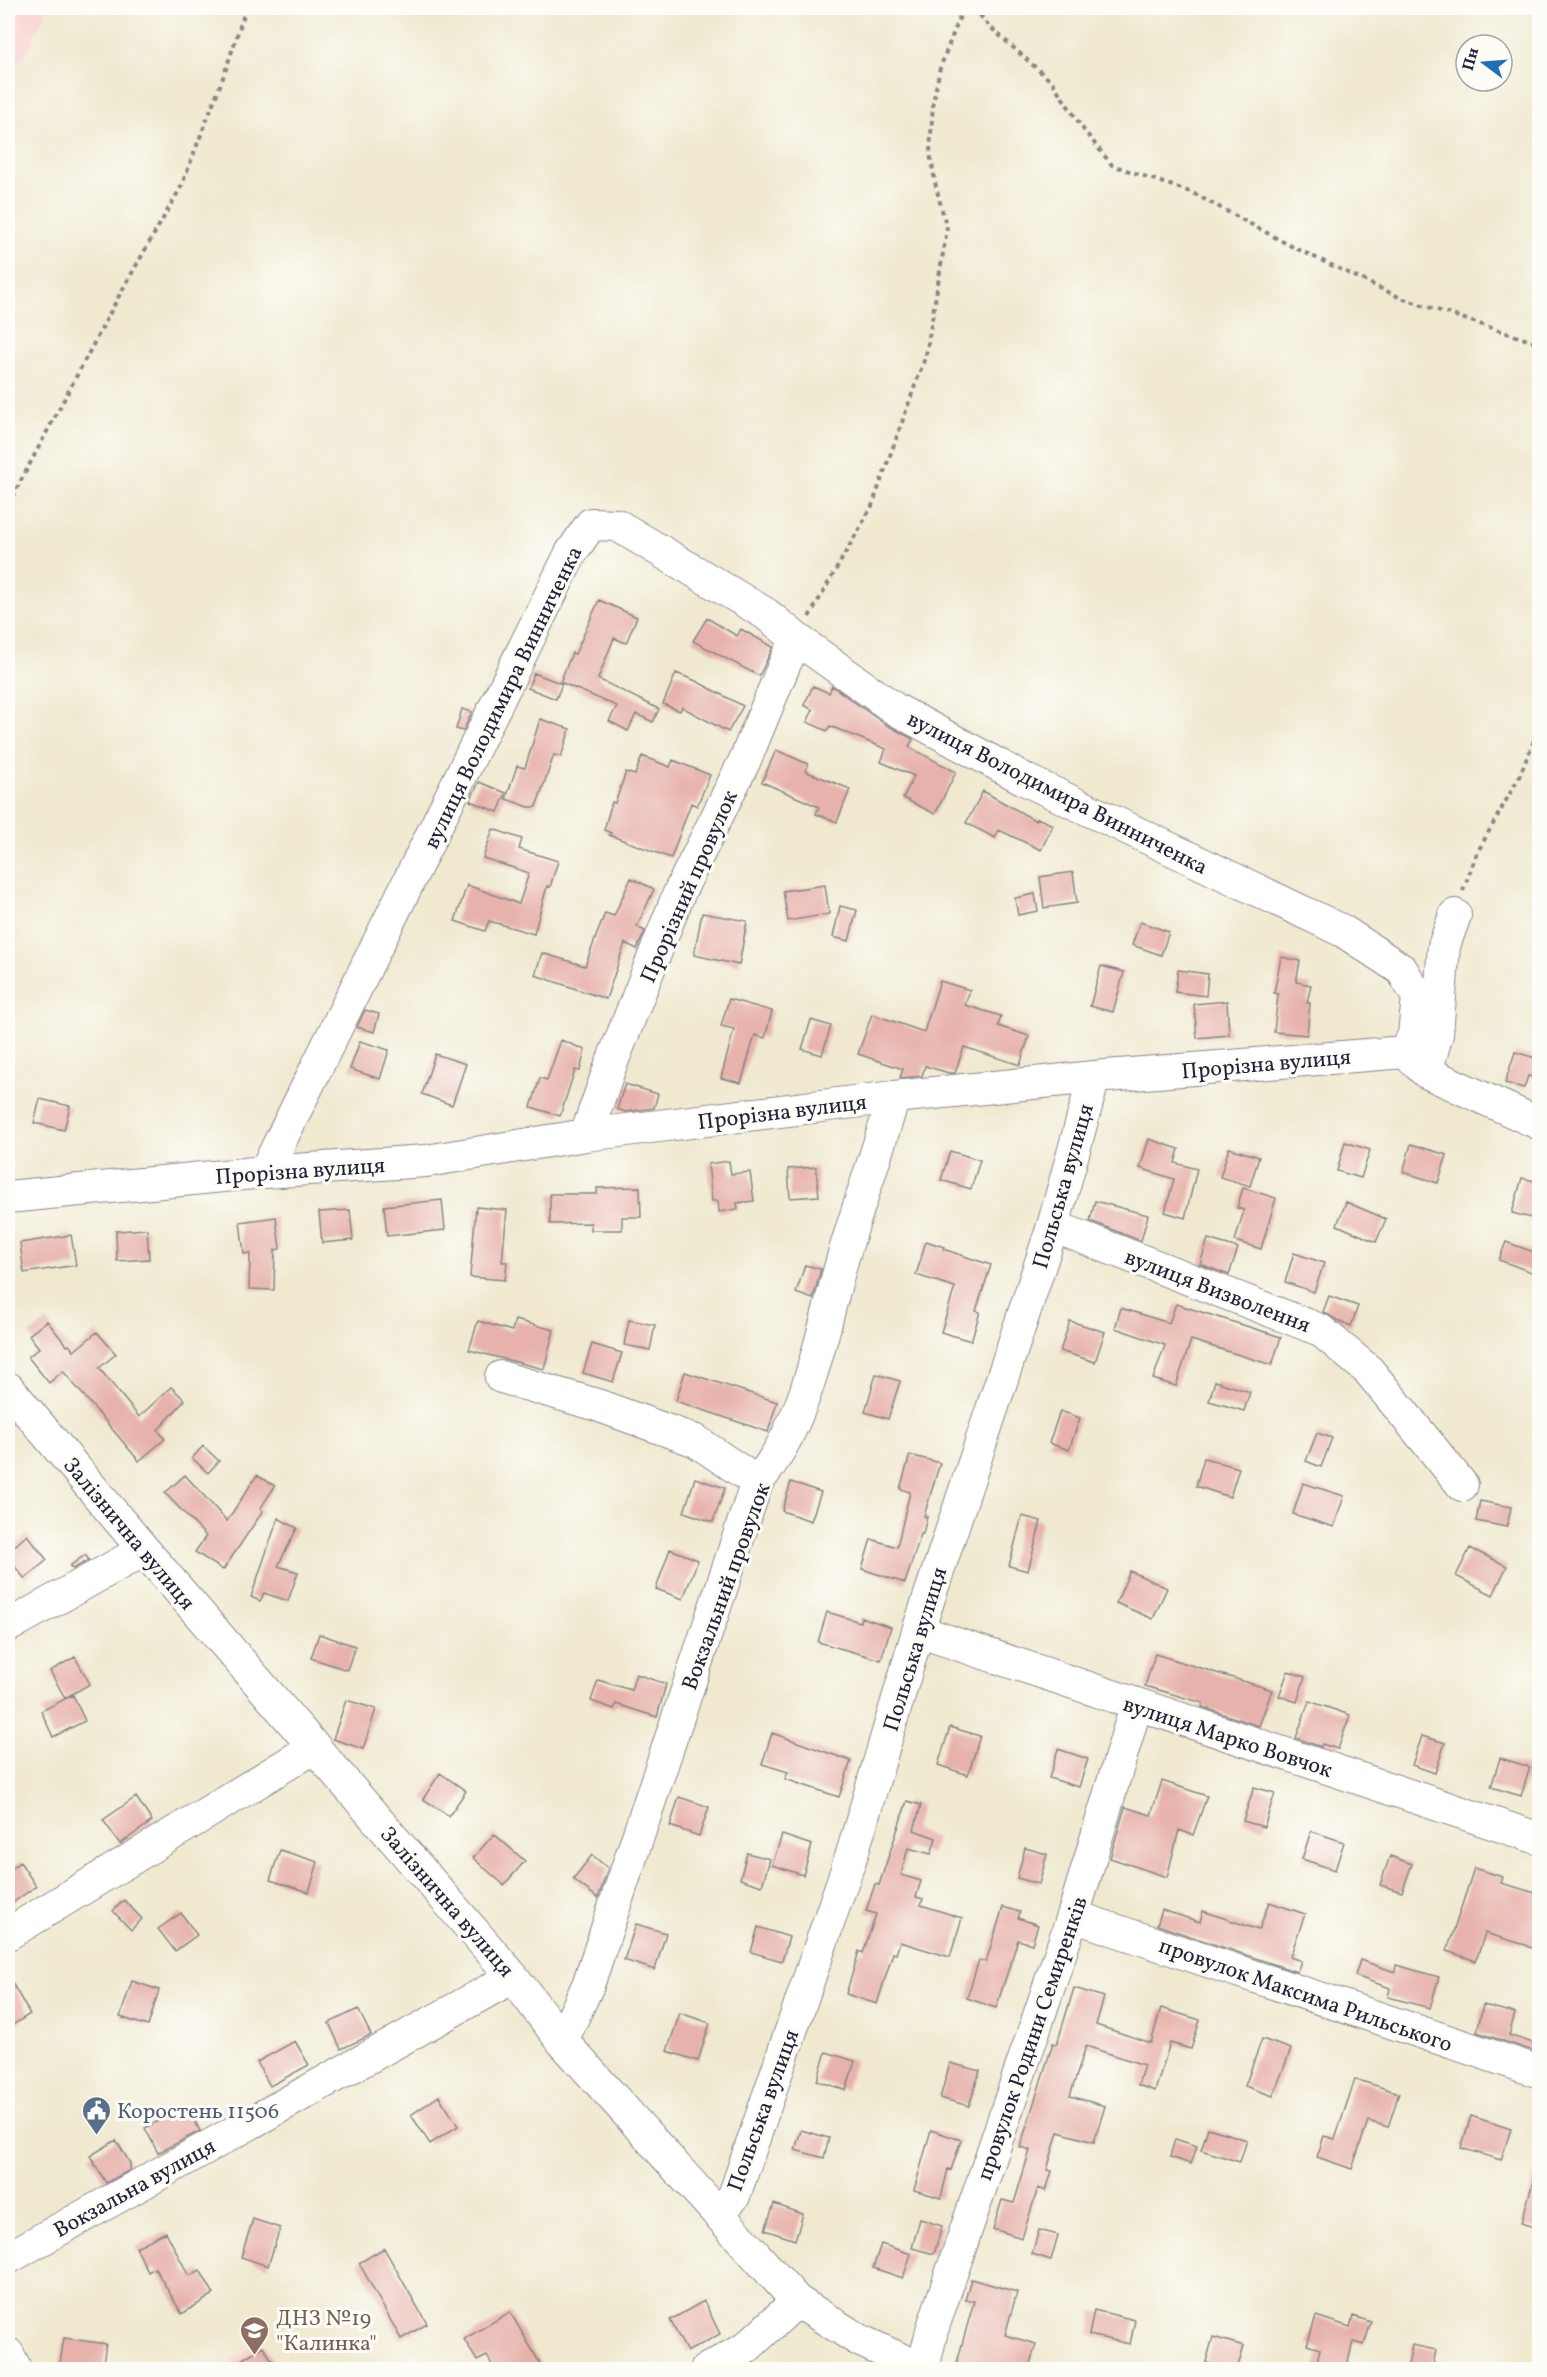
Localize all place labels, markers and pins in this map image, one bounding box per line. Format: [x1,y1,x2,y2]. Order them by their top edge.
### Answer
public building icon: Коростень 11506 [80,2094,112,2136]
place label: Коростень 11506 [117,2097,279,2128]
place label: ДНЗ №19 "Калинка" [276,2304,377,2360]
school or university icon: ДНЗ №19 "Калинка" [239,2314,271,2356]

